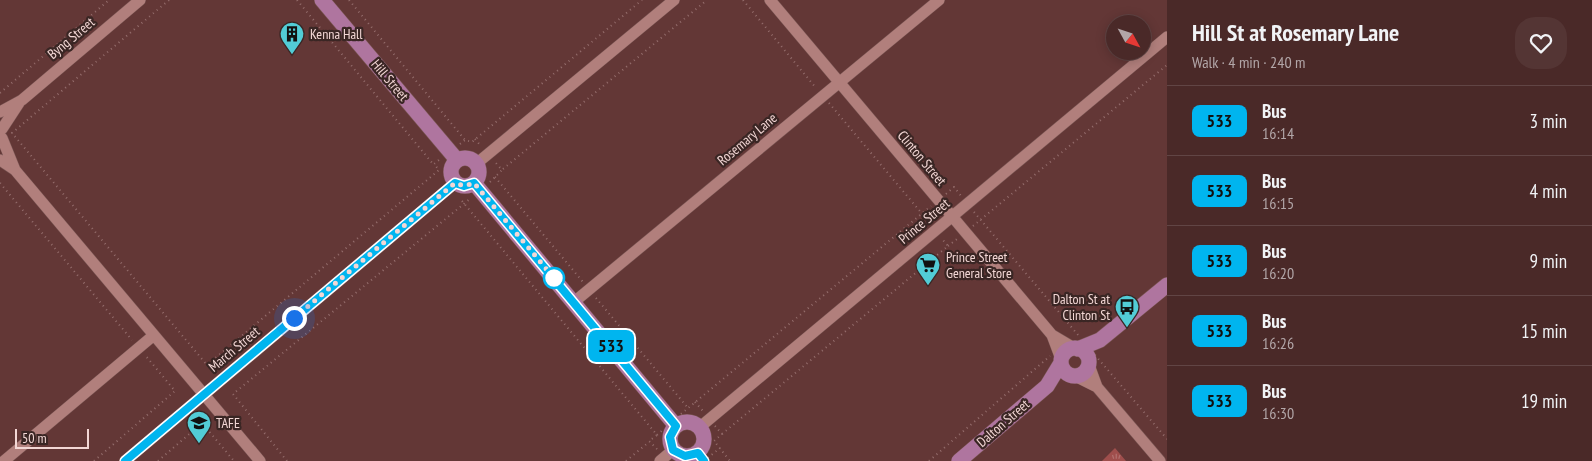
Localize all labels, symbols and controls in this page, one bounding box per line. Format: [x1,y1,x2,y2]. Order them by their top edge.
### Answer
street label: Byng Street [44,13,98,63]
north arrow [1106,15,1151,60]
map controls [1106,15,1151,60]
text: Hill St at Rosemary Lane [1192,17,1399,48]
button: heart [1515,17,1567,69]
building icon: Kenna Hall [279,21,305,55]
place label: Kenna Hall [310,25,363,43]
text: Walk · 4 min · 240 m [1192,52,1305,72]
street label: Hill Street [367,55,413,105]
text: Bus [1262,99,1286,123]
street label: Rosemary Lane [714,109,781,169]
text: 533 [1207,109,1232,132]
text: 3 min [1530,109,1567,133]
text: 16:14 [1262,123,1294,143]
street label: Clinton Street [894,127,950,189]
text: Bus [1262,169,1286,193]
text: 533 [1207,179,1232,202]
text: 4 min [1530,179,1567,203]
text: 16:15 [1262,193,1294,213]
street label: Prince Street [895,194,953,248]
text: Bus [1262,239,1286,263]
place label: Prince Street General Store [946,248,1012,282]
text: 533 [1207,249,1232,272]
text: 9 min [1530,249,1567,273]
supermarket icon: Prince Street General Store [915,252,941,286]
text: 16:20 [1262,263,1294,283]
unlabelled marker [543,267,565,289]
place label: Dalton St at Clinton St [1053,290,1110,324]
bus stop icon: Dalton St at Clinton St [1114,294,1140,328]
your location [282,306,307,331]
text: Bus [1262,309,1286,333]
text: 533 [1207,319,1232,342]
text: 15 min [1521,319,1567,343]
street label: March Street [205,322,263,376]
line badge: 533 [582,330,640,362]
text: 16:26 [1262,333,1294,353]
text: 533 [598,334,624,357]
text: Bus [1262,379,1286,403]
text: 533 [1207,389,1232,412]
text: 19 min [1521,389,1567,413]
street label: Dalton Street [973,395,1033,451]
text: 16:30 [1262,403,1294,423]
school or university icon: TAFE [186,410,212,444]
place label: TAFE [216,414,240,432]
scale bar [15,426,89,449]
text: 50 m [22,429,47,447]

